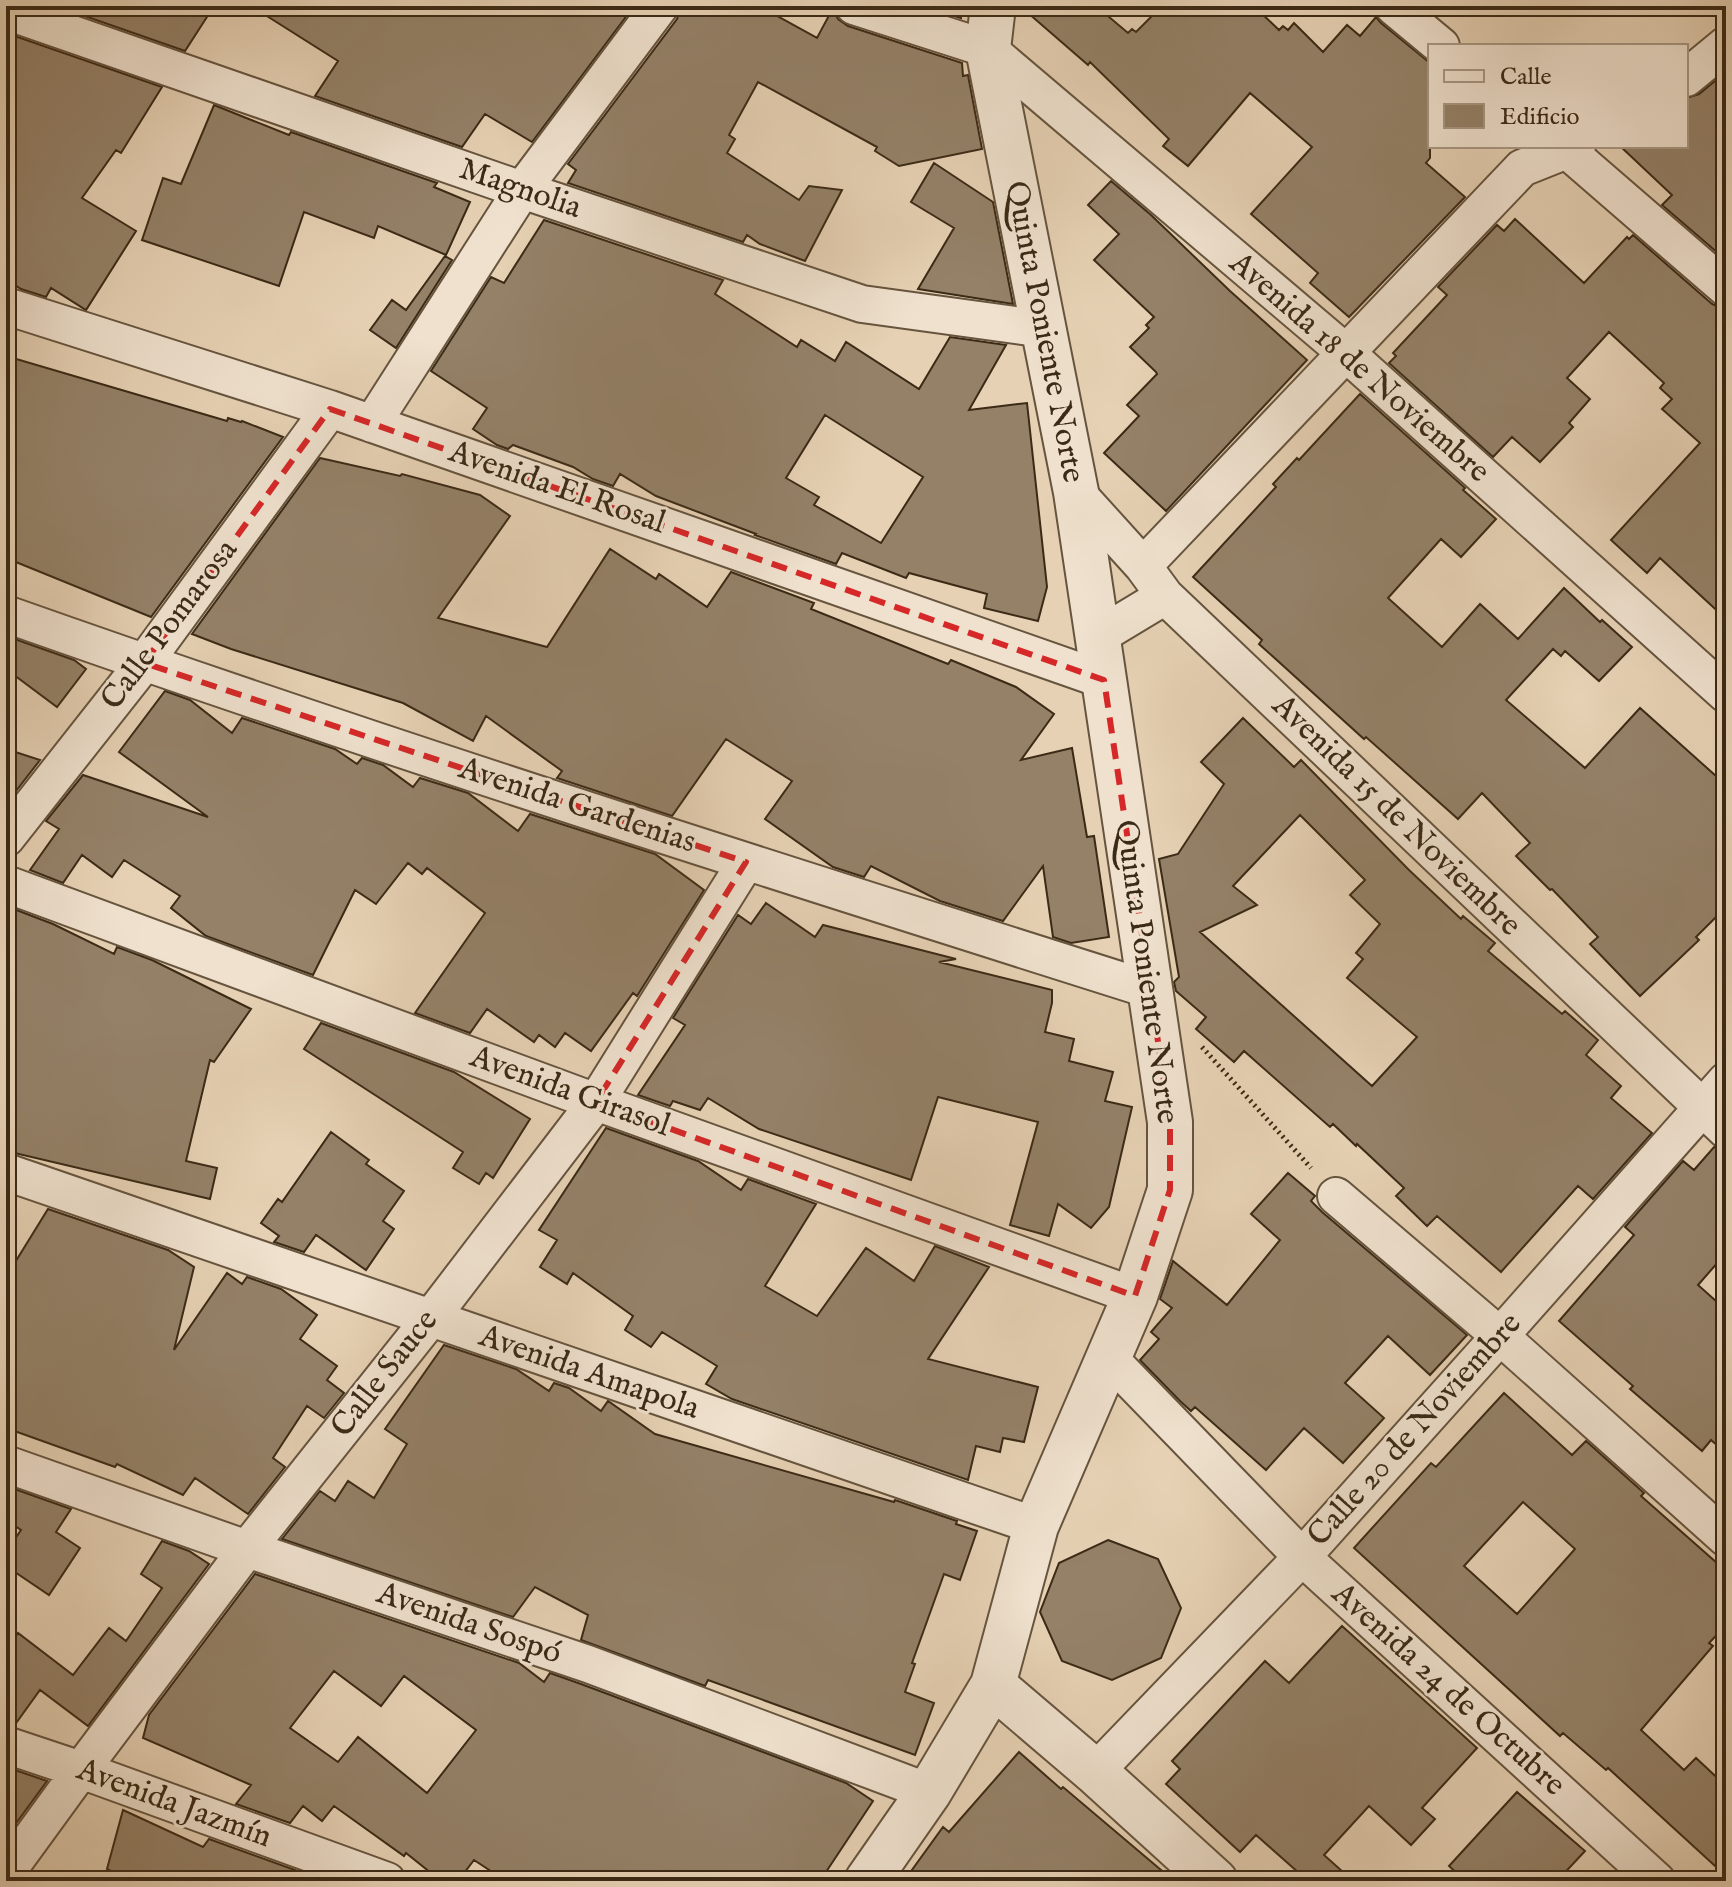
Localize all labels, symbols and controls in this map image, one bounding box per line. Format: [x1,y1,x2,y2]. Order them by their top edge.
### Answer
legend [1428,44,1688,148]
text: Calle [1500,62,1552,93]
text: Edificio [1500,102,1579,133]
street label: Magnolia [453,149,587,229]
street label: Quinta Poniente Norte [995,178,1093,486]
street label: Avenida 18 de Noviembre [1219,243,1498,492]
street label: Avenida El Rosal [442,431,671,544]
street label: Calle Pomarosa [92,531,248,719]
street label: Avenida 15 de Noviembre [1262,685,1529,946]
street label: Avenida Gardenias [453,748,701,864]
street label: Quinta Poniente Norte [1104,818,1188,1126]
street label: Avenida Girasol [464,1037,676,1147]
street label: Calle Sauce [322,1302,448,1446]
street label: Calle 20 de Noviembre [1299,1304,1531,1556]
street label: Avenida Amapola [473,1316,705,1430]
street label: Avenida Sospó [370,1573,567,1675]
street label: Avenida 24 de Octubre [1322,1573,1573,1806]
street label: Avenida Jazmín [70,1749,277,1858]

